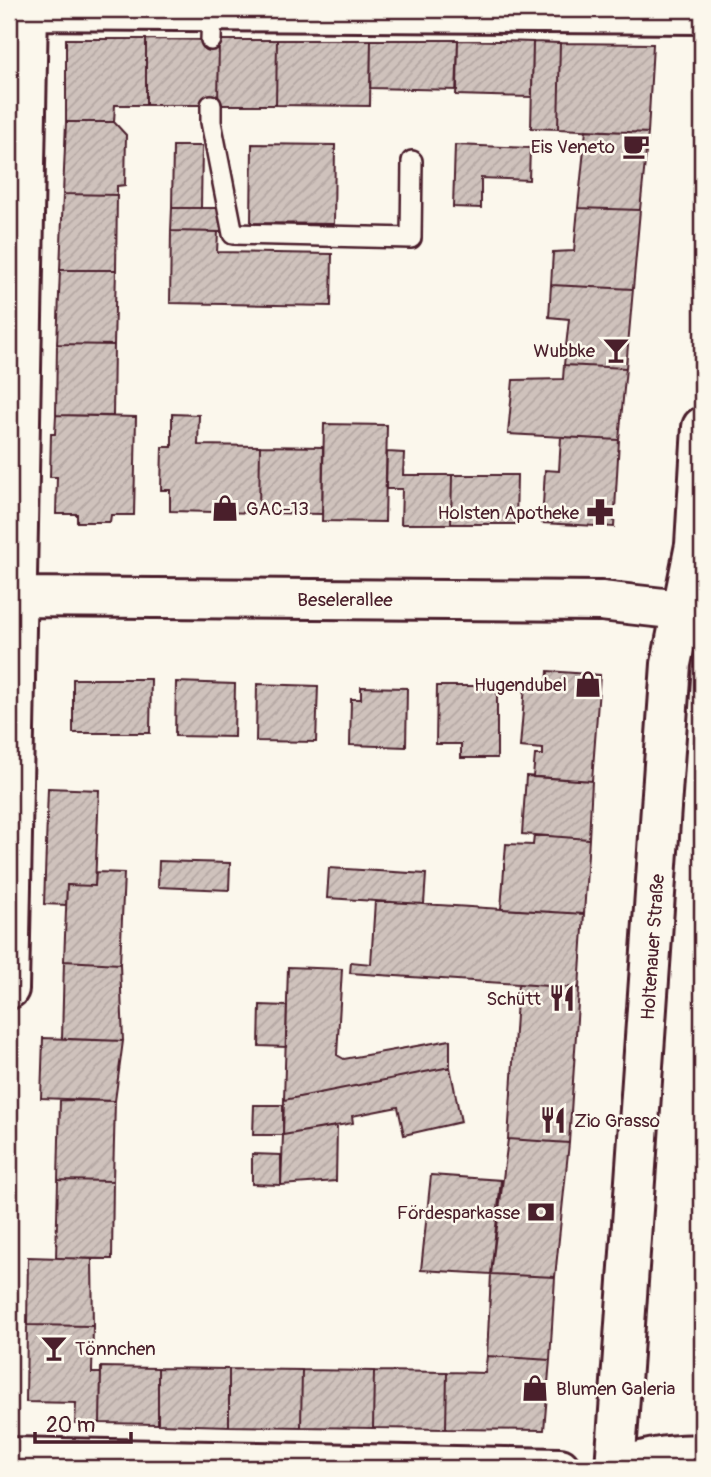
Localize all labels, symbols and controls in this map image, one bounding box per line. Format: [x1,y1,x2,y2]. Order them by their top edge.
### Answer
cafe icon: Eis Veneto [621,131,651,161]
place label: Eis Veneto [531,135,615,159]
bar icon: Wubbke [601,335,631,365]
place label: Wubbke [533,339,596,363]
shop icon: GAC-13 [210,493,240,523]
place label: GAC-13 [246,497,309,521]
pharmacy icon: Holsten Apotheke [585,497,615,527]
place label: Holsten Apotheke [438,501,580,525]
street label: Beselerallee [297,588,393,612]
shop icon: Hugendubel [573,669,603,699]
place label: Hugendubel [474,673,567,697]
street label: Holtenauer Straße [636,873,670,1021]
restaurant icon: Schütt [547,983,577,1013]
place label: Schütt [486,987,541,1011]
restaurant icon: Zio Grasso [538,1105,568,1135]
place label: Zio Grasso [574,1109,660,1133]
bank icon: Fördesparkasse [526,1197,556,1227]
place label: Fördesparkasse [397,1201,521,1225]
bar icon: Tönnchen [39,1333,69,1363]
place label: Tönnchen [75,1337,156,1361]
shop icon: Blumen Galeria [520,1373,550,1403]
place label: Blumen Galeria [556,1377,675,1401]
scale bar [35,1400,131,1444]
text: 20 m [46,1412,95,1439]

